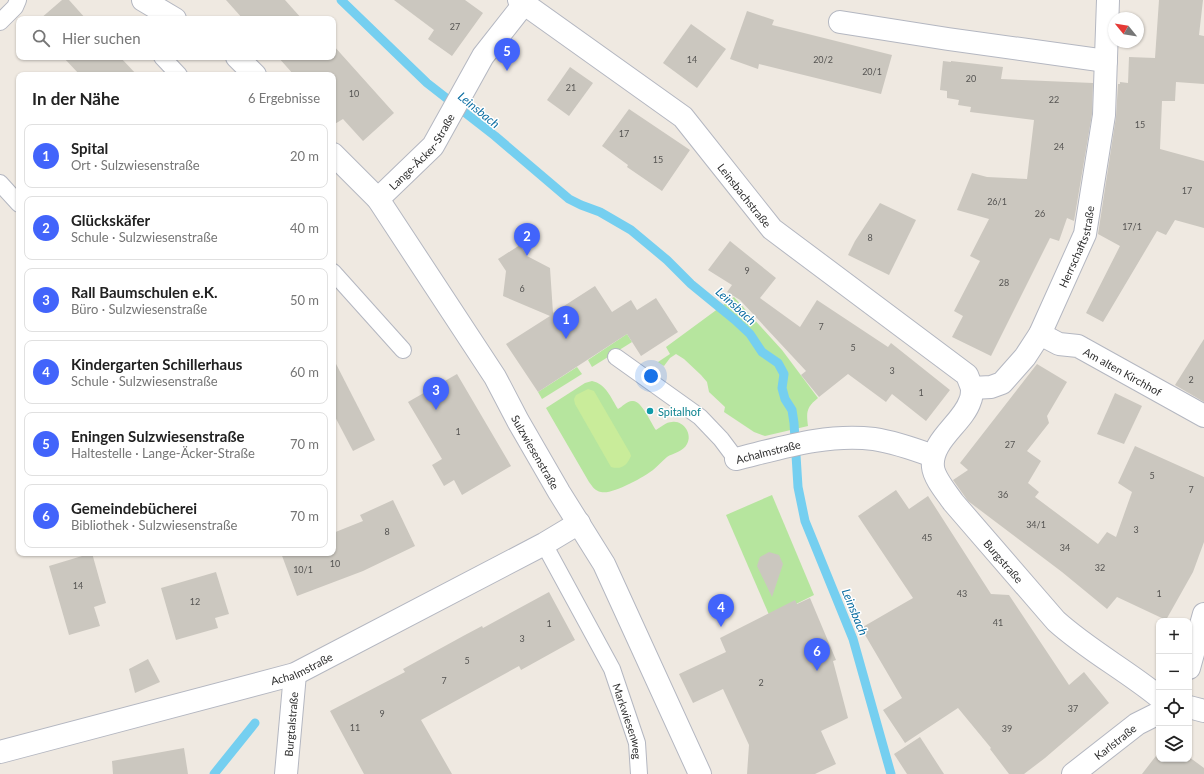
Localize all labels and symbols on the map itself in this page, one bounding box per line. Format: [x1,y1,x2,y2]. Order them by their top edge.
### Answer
north arrow [1108,12,1144,48]
house number: 27 [450,21,460,32]
pin: 5 [494,38,520,71]
house number: 14 [687,54,697,65]
house number: 20/2 [813,54,833,65]
house number: 20/1 [862,66,882,77]
house number: 20 [966,73,976,84]
house number: 21 [566,82,576,93]
house number: 10 [349,88,359,99]
water label: Leinsbach [455,89,503,131]
house number: 22 [1049,94,1059,105]
street label: Lange-Äcker-Straße [386,111,456,192]
house number: 15 [1135,119,1145,130]
house number: 17 [619,128,629,139]
house number: 24 [1054,141,1064,152]
house number: 15 [653,154,663,165]
street label: Leinsbachstraße [716,160,774,230]
house number: 17 [1182,185,1192,196]
house number: 26/1 [987,196,1007,207]
street label: Herrschaftsstraße [1055,205,1096,289]
house number: 26 [1035,208,1045,219]
house number: 17/1 [1122,221,1142,232]
pin: 2 [514,223,540,256]
house number: 8 [867,232,873,243]
house number: 9 [744,265,750,276]
house number: 28 [999,277,1009,288]
house number: 6 [519,283,525,294]
water label: Leinsbach [713,284,759,328]
pin: 1 [553,306,579,339]
house number: 7 [818,321,824,332]
house number: 5 [850,342,856,353]
street label: Am alten Kirchhof [1082,344,1164,398]
house number: 3 [889,365,895,376]
your location [641,366,661,386]
house number: 2 [1188,374,1194,385]
pin: 3 [423,377,449,410]
house number: 1 [918,387,924,398]
place label: Spitalhof [658,405,701,418]
marker: Spitalhof [645,406,655,416]
street label: Sulzwiesenstraße [509,413,563,492]
house number: 1 [455,426,461,437]
street label: Achalmstraße [734,437,802,465]
house number: 27 [1005,439,1015,450]
house number: 5 [1149,470,1155,481]
house number: 7 [1188,484,1194,495]
house number: 36 [998,489,1008,500]
house number: 34/1 [1026,519,1046,530]
house number: 3 [1133,524,1139,535]
house number: 8 [384,526,390,537]
house number: 45 [922,532,932,543]
street label: Burgstraße [982,536,1026,585]
house number: 34 [1060,542,1070,553]
house number: 10 [330,558,340,569]
house number: 32 [1095,562,1105,573]
house number: 10/1 [293,564,313,575]
house number: 14 [73,580,83,591]
water label: Leinsbach [839,586,871,638]
house number: 43 [957,588,967,599]
house number: 1 [1156,588,1162,599]
pin: 4 [708,594,734,627]
house number: 12 [190,596,200,607]
house number: 41 [993,617,1003,628]
house number: 1 [546,618,552,629]
house number: 3 [519,633,525,644]
pin: 6 [804,638,830,671]
street label: Achalmstraße [269,649,334,687]
house number: 5 [464,655,470,666]
house number: 7 [441,675,447,686]
house number: 2 [758,677,764,688]
street label: Markwiesenweg [611,681,645,760]
street label: Burgtalstraße [281,691,300,757]
house number: 37 [1068,703,1078,714]
house number: 9 [379,708,385,719]
street label: Karlstraße [1091,721,1138,762]
house number: 11 [350,722,360,733]
house number: 39 [1002,723,1012,734]

